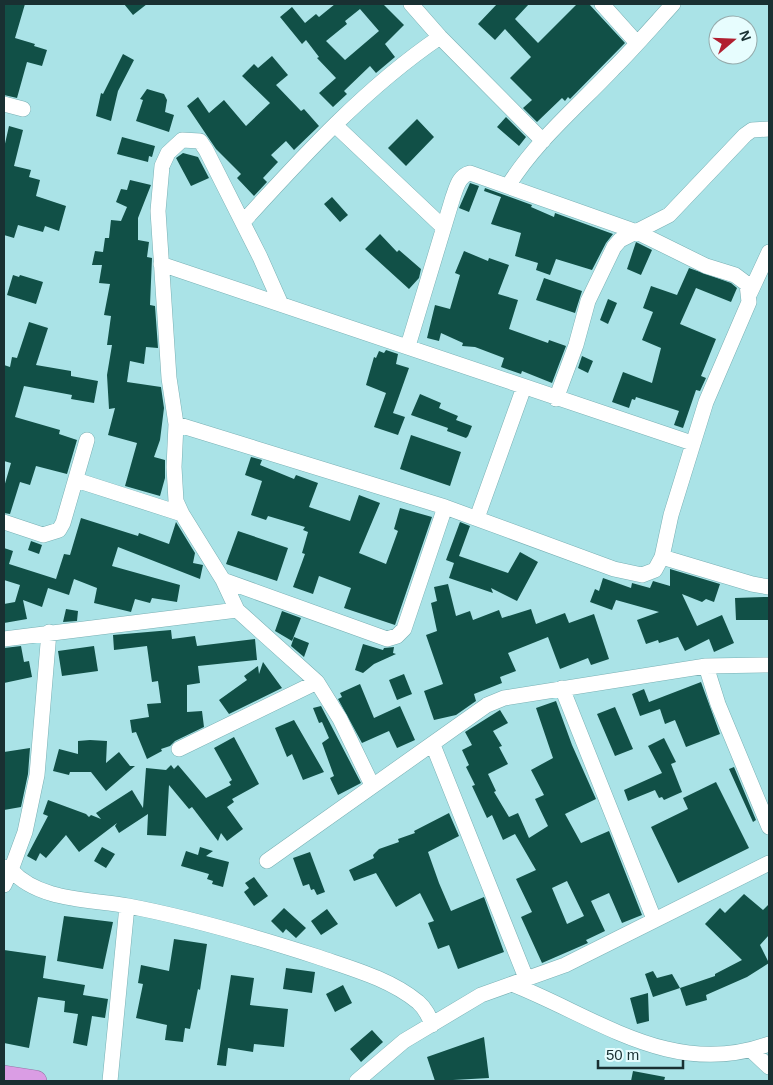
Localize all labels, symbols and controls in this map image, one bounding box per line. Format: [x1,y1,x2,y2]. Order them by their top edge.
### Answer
north arrow [708,15,758,65]
text: N [736,28,755,43]
scale bar [598,1038,683,1070]
text: 50 m [606,1046,639,1063]

